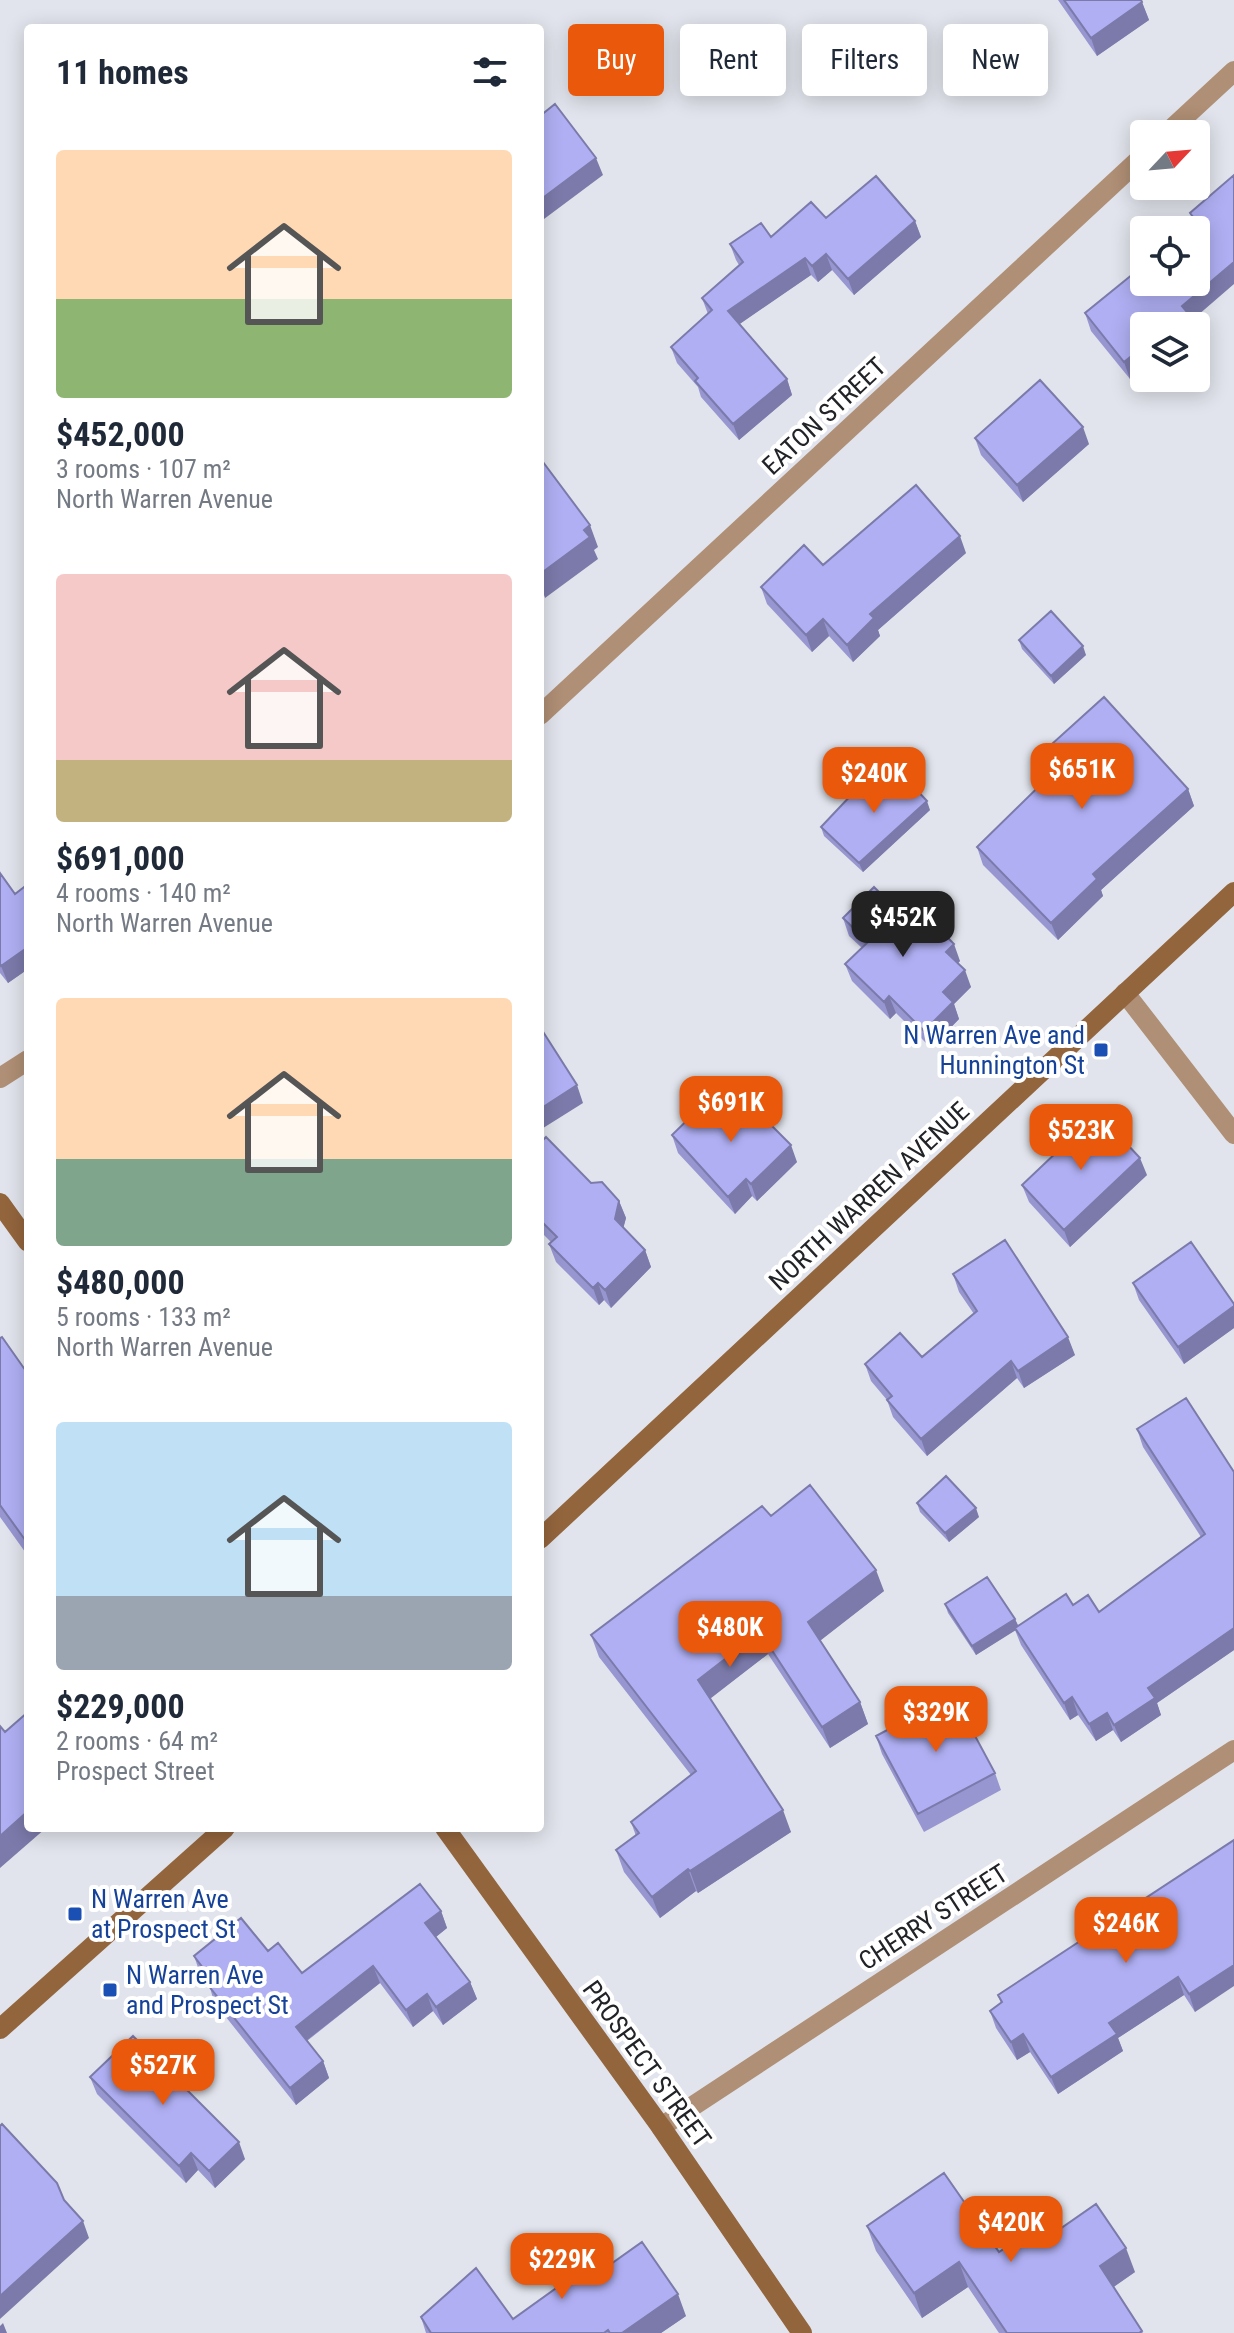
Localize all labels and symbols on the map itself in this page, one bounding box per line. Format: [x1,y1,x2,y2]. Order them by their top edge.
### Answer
north arrow [1130,120,1210,200]
street label: EATON STREET [756,351,892,481]
pin: $651K [1026,743,1138,811]
pin: $240K [818,747,930,815]
pin: $452K [847,891,959,959]
place label: N Warren Ave and Hunnington St [903,1020,1085,1080]
marker: N Warren Ave and Hunnington St [1092,1041,1110,1059]
pin: $691K [675,1076,787,1144]
street label: NORTH WARREN AVENUE [763,1096,975,1296]
pin: $523K [1025,1104,1137,1172]
pin: $480K [674,1601,786,1669]
pin: $329K [880,1686,992,1754]
street label: CHERRY STREET [853,1858,1013,1976]
place label: N Warren Ave at Prospect St [91,1884,236,1944]
pin: $246K [1070,1897,1182,1965]
marker: N Warren Ave at Prospect St [66,1905,84,1923]
place label: N Warren Ave and Prospect St [126,1960,289,2020]
street label: PROSPECT STREET [577,1975,717,2153]
marker: N Warren Ave and Prospect St [101,1981,119,1999]
pin: $527K [107,2039,219,2107]
pin: $420K [955,2196,1067,2264]
pin: $229K [506,2233,618,2301]

